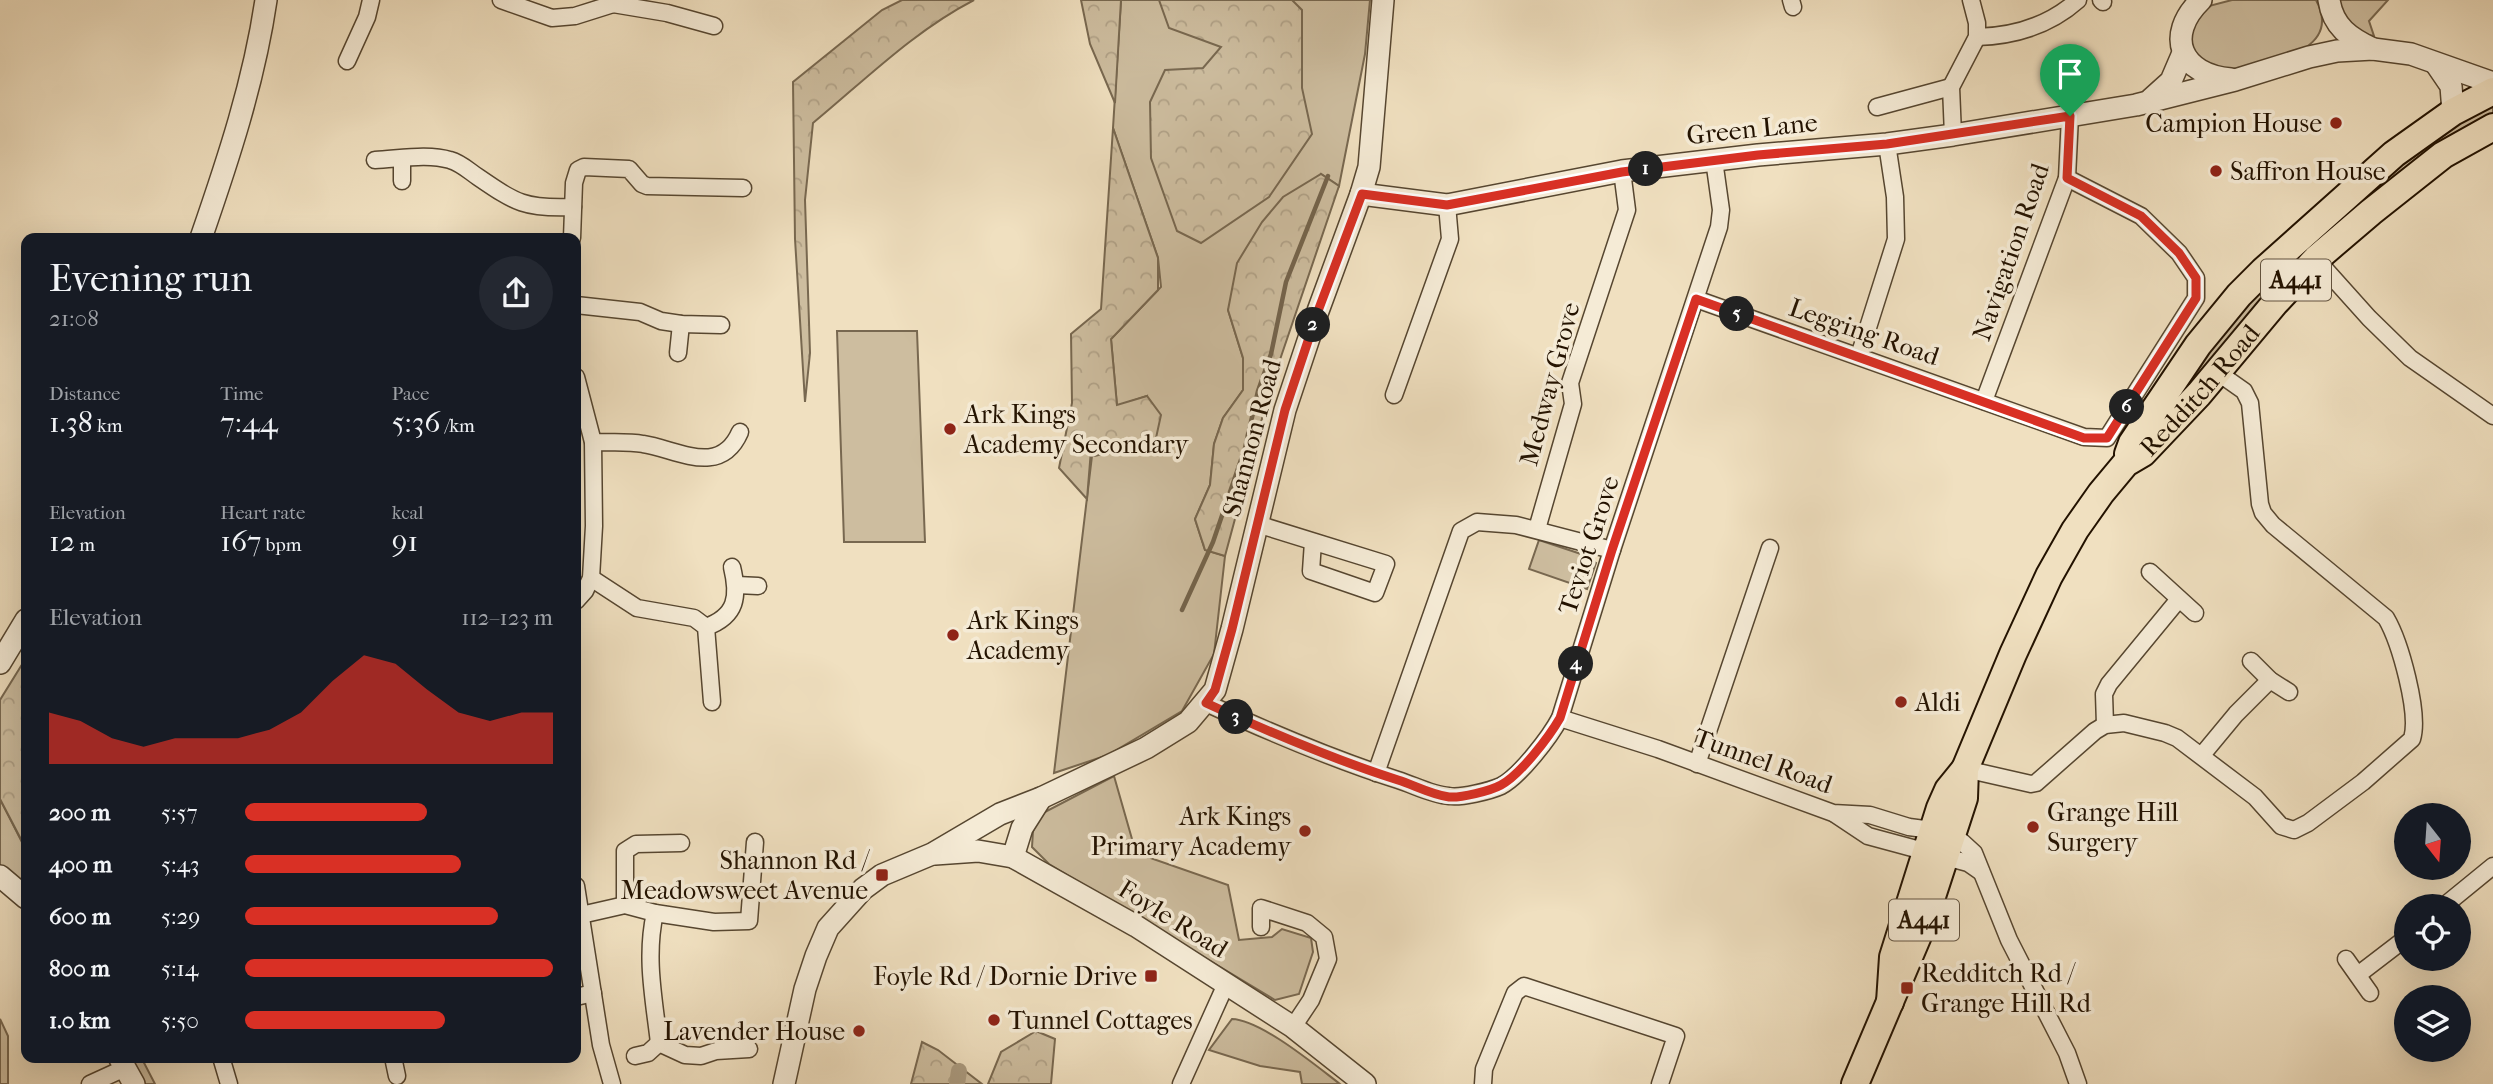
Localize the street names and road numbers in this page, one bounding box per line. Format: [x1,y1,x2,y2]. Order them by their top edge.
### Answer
street label: Green Lane [1685,107,1819,151]
street label: Navigation Road [1966,158,2056,345]
road number: A441 [2261,260,2331,300]
street label: Legging Road [1785,292,1944,372]
street label: Medway Grove [1513,299,1587,469]
street label: Redditch Road [2133,317,2267,463]
street label: Shannon Road [1216,355,1288,520]
street label: Teviot Grove [1552,472,1626,618]
street label: Tunnel Road [1690,722,1837,801]
street label: Foyle Road [1113,873,1234,965]
road number: A441 [1889,900,1959,940]

